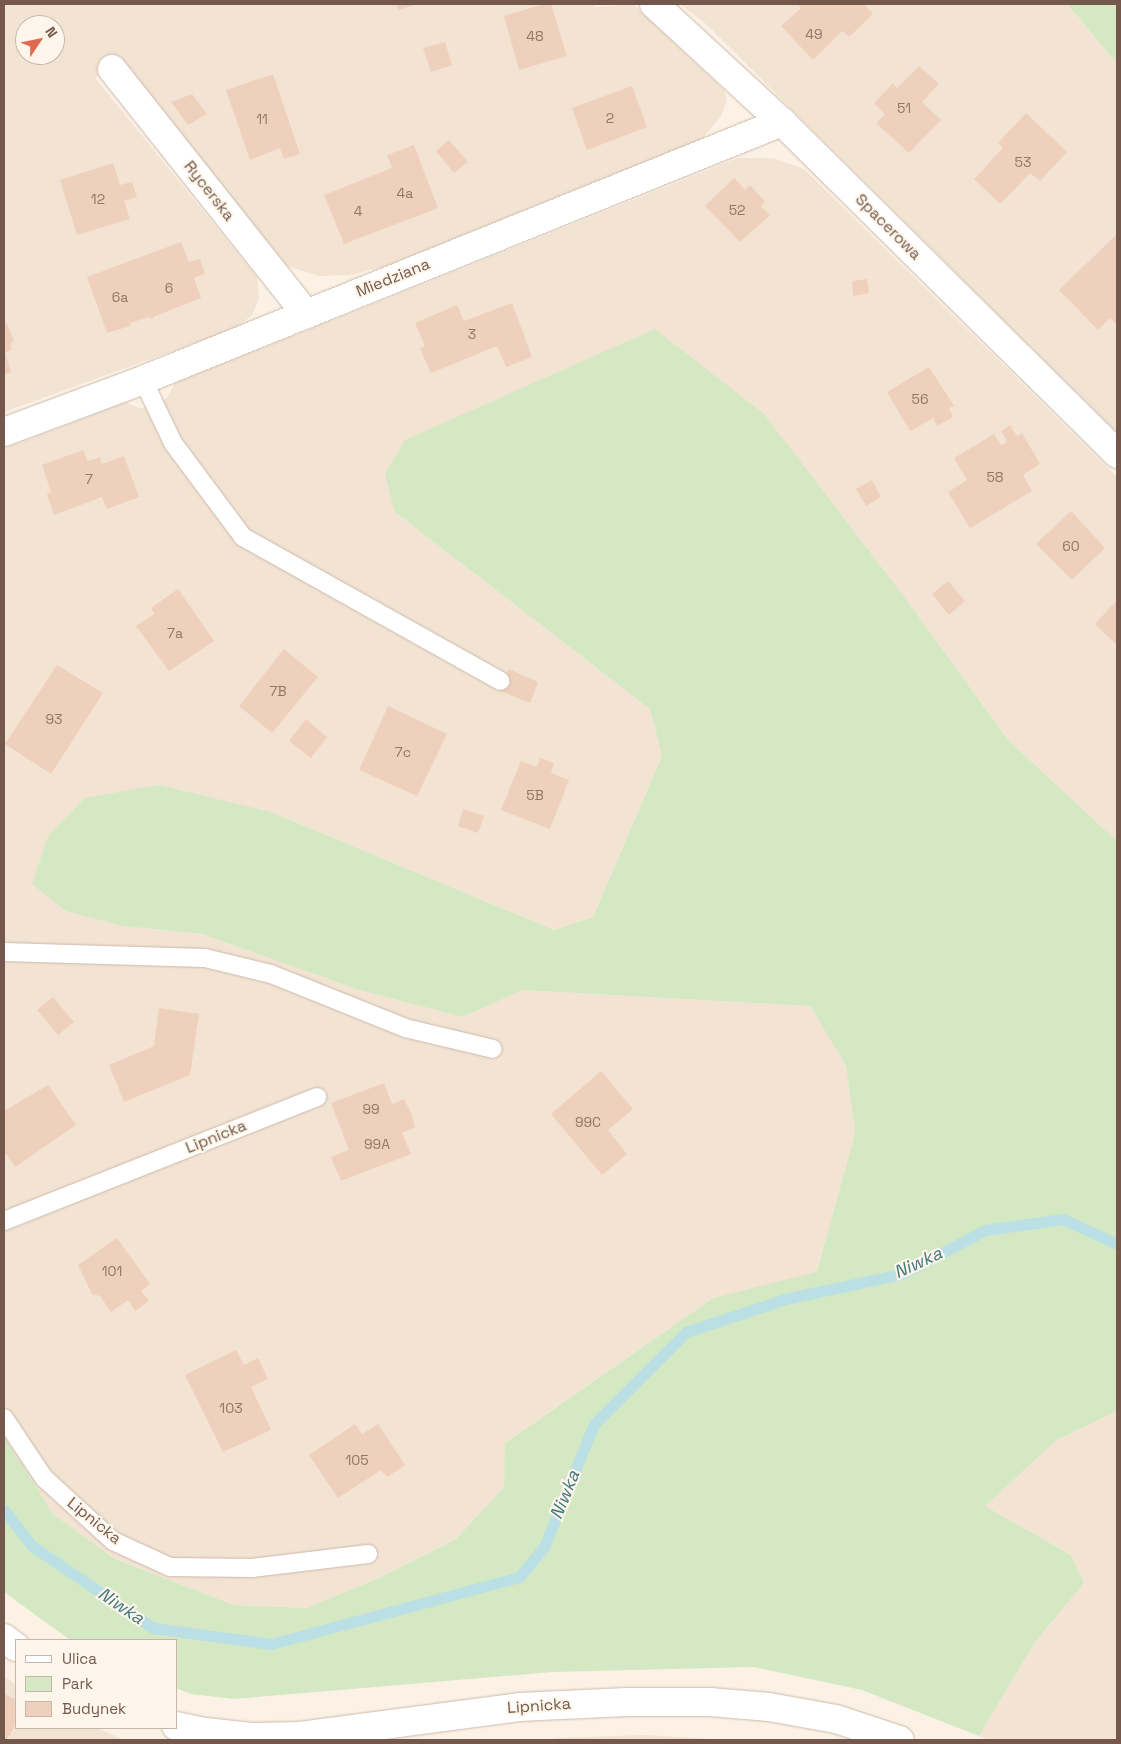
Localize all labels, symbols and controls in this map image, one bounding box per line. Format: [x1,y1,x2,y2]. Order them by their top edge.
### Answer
north arrow [15,15,65,65]
text: N [42,23,62,41]
house number: 49 [805,26,823,42]
house number: 48 [526,28,544,44]
house number: 51 [897,100,911,116]
house number: 2 [606,110,614,126]
house number: 11 [256,111,268,127]
house number: 53 [1015,154,1031,170]
street label: Rycerska [180,157,238,225]
house number: 4a [397,185,413,201]
street label: Spacerowa [851,190,925,264]
house number: 12 [91,191,105,207]
house number: 52 [729,202,745,218]
house number: 4 [354,203,362,219]
street label: Miedziana [353,254,433,302]
house number: 6 [165,280,173,296]
house number: 6a [112,289,128,305]
house number: 3 [468,326,476,342]
house number: 56 [912,391,928,407]
house number: 58 [986,469,1004,485]
house number: 7 [85,471,93,487]
house number: 60 [1062,538,1080,554]
house number: 7a [167,625,183,641]
house number: 7B [269,683,287,699]
house number: 93 [45,711,63,727]
house number: 7c [395,744,411,760]
house number: 5B [526,787,544,803]
house number: 99 [362,1101,380,1117]
house number: 99C [575,1114,601,1130]
street label: Lipnicka [183,1116,249,1158]
house number: 99A [364,1136,390,1152]
water label: Niwka [891,1243,945,1283]
house number: 101 [102,1263,122,1279]
house number: 103 [219,1400,243,1416]
house number: 105 [345,1452,369,1468]
water label: Niwka [546,1467,584,1523]
street label: Lipnicka [63,1493,125,1549]
water label: Niwka [94,1583,148,1629]
legend [15,1639,178,1729]
text: Ulica [62,1649,97,1668]
text: Park [62,1674,93,1693]
street label: Lipnicka [506,1694,572,1718]
text: Budynek [62,1699,126,1718]

